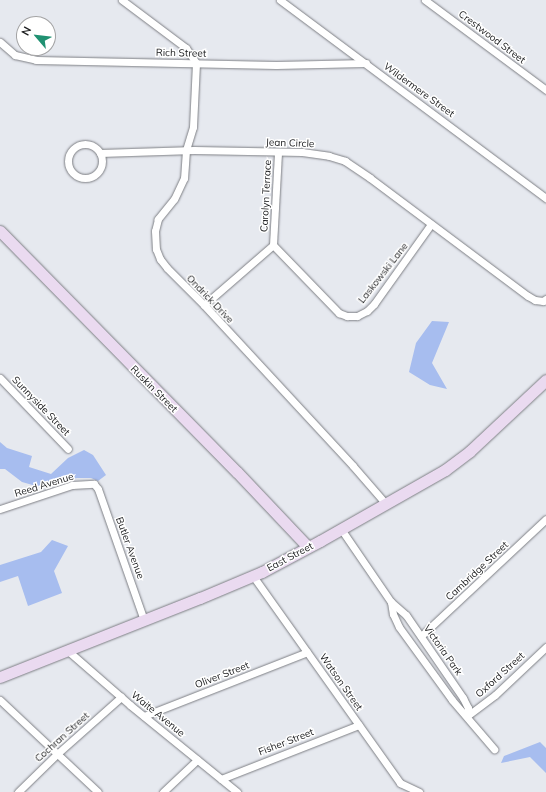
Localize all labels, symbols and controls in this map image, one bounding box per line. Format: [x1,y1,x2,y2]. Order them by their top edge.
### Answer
street label: Crestwood Street [456,8,528,66]
north arrow [16,16,56,56]
text: N [18,24,34,38]
street label: Rich Street [156,47,206,59]
street label: Wildermere Street [381,60,457,120]
street label: Jean Circle [265,136,315,150]
street label: Carolyn Terrace [258,160,274,232]
street label: Laskowski Lane [356,240,410,306]
street label: Ondrick Drive [184,272,236,326]
street label: Ruskin Street [128,363,180,415]
street label: Sunnyside Street [10,374,72,438]
street label: Reed Avenue [13,470,75,500]
street label: Butler Avenue [113,515,147,581]
street label: Cambridge Street [443,539,511,603]
street label: East Street [265,540,315,574]
street label: Victoria Park [421,622,465,678]
street label: Oxford Street [473,650,527,700]
street label: Watson Street [317,651,365,713]
street label: Oliver Street [193,659,251,691]
street label: Waite Avenue [129,689,187,739]
street label: Cochran Street [32,710,92,764]
street label: Fisher Street [257,726,315,758]

